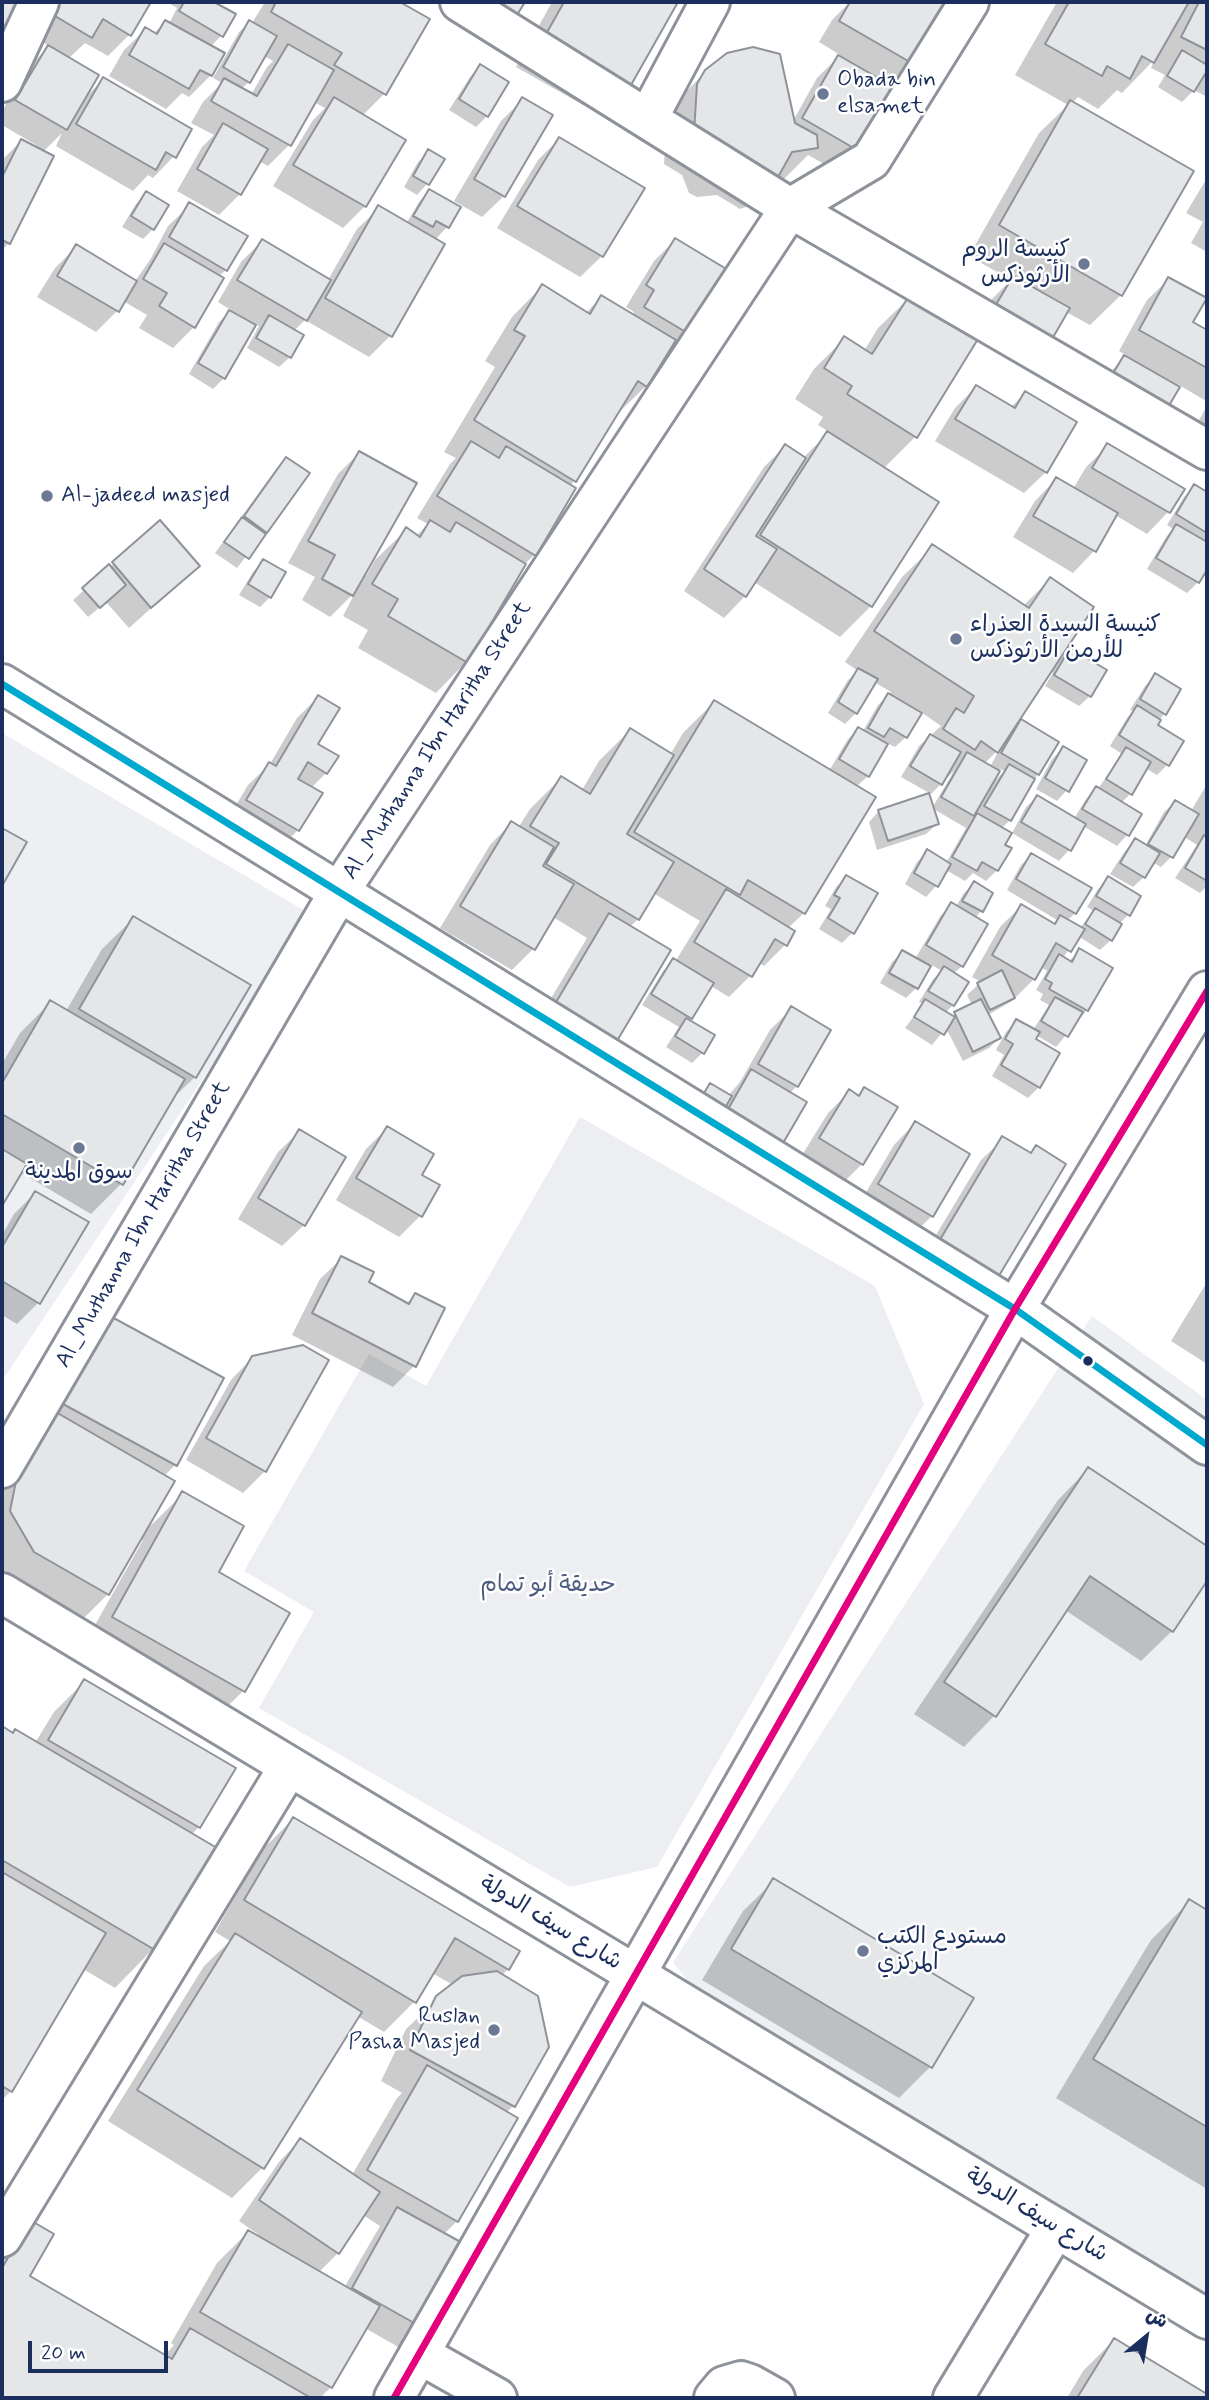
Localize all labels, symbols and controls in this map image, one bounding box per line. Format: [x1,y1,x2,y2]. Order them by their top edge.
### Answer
place label: Obada bin elsamet [837,67,936,121]
marker: Obada bin elsamet [815,86,831,102]
place label: كنيسة الروم الأرثوذكس [961,237,1070,291]
marker: كنيسة الروم الأرثوذكس [1076,256,1092,272]
place label: Al-jadeed masjed [61,482,230,510]
marker: Al-jadeed masjed [39,488,55,504]
street label: Al_Muthanna Ibn Haritha Street [337,597,539,885]
place label: كنيسة السيدة العذراء للأرمن الأرثوذكس [970,612,1161,666]
marker: كنيسة السيدة العذراء للأرمن الأرثوذكس [948,631,964,647]
street label: Al_Muthanna Ibn Haritha Street [50,1077,238,1373]
marker: سوق المدينة [71,1140,87,1156]
place label: سوق المدينة [25,1159,133,1187]
unlabelled marker [1081,1354,1095,1368]
park label: حديقة أبو تمام [480,1572,616,1600]
street label: شارع سيف الدولة [474,1871,626,1977]
place label: مستودع الكتب المركزي [877,1924,1007,1978]
marker: مستودع الكتب المركزي [855,1943,871,1959]
place label: Ruslan Pasha Masjed [348,2003,480,2057]
marker: Ruslan Pasha Masjed [486,2022,502,2038]
street label: شارع سيف الدولة [960,2163,1112,2269]
north arrow [1111,2302,1181,2372]
text: ش [1141,2302,1172,2334]
scale bar [32,2326,172,2370]
text: 20 m [41,2339,86,2367]

